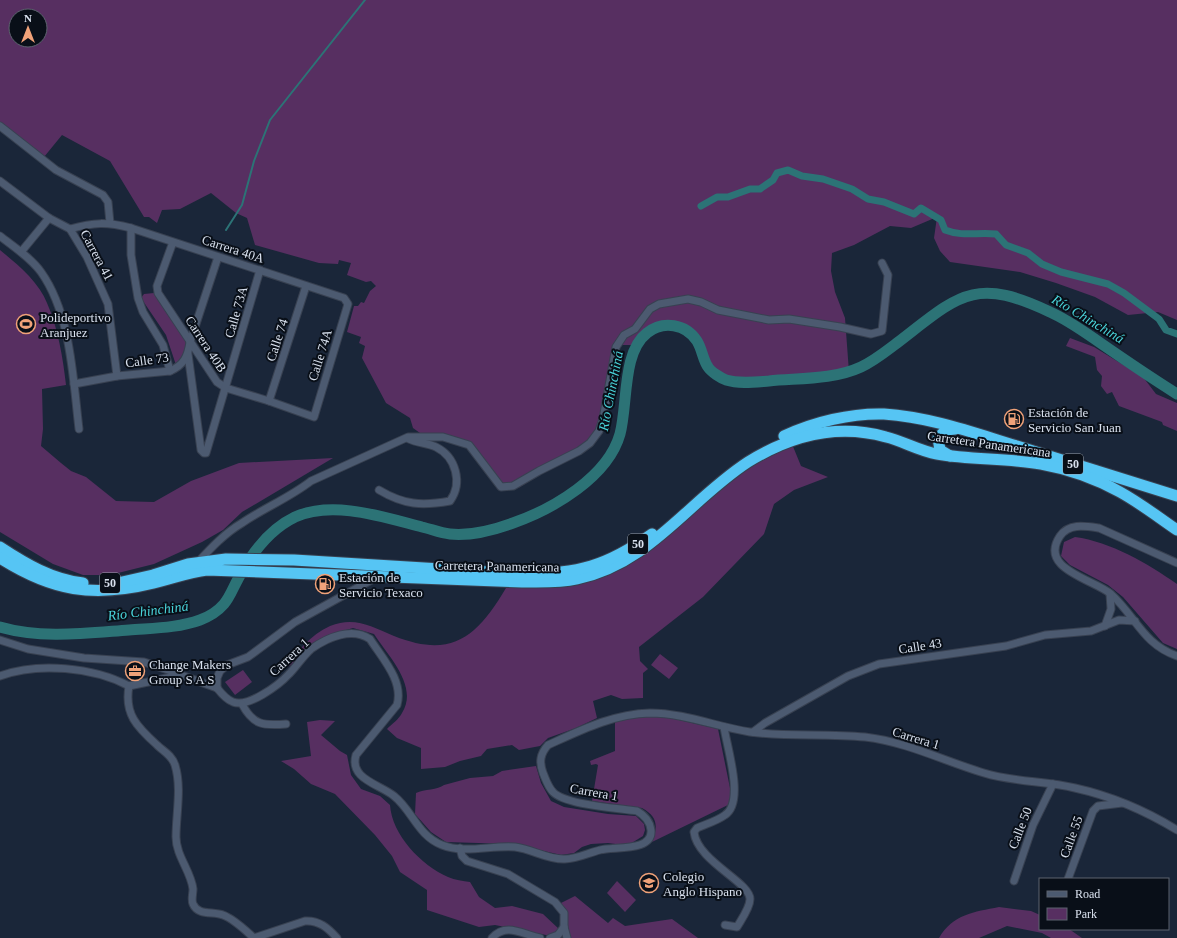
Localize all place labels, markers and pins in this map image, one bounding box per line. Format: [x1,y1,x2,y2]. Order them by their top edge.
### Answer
place label: Polideportivo Aranjuez [40,310,111,340]
sports icon: Polideportivo Aranjuez [15,313,37,335]
place label: Estación de Servicio San Juan [1028,405,1122,435]
fuel station icon: Estación de Servicio San Juan [1003,408,1025,430]
place label: Estación de Servicio Texaco [339,570,423,600]
fuel station icon: Estación de Servicio Texaco [314,573,336,595]
place label: Change Makers Group S A S [149,657,231,687]
office icon: Change Makers Group S A S [124,660,146,682]
place label: Colegio Anglo Hispano [663,869,742,899]
school or university icon: Colegio Anglo Hispano [638,872,660,894]

